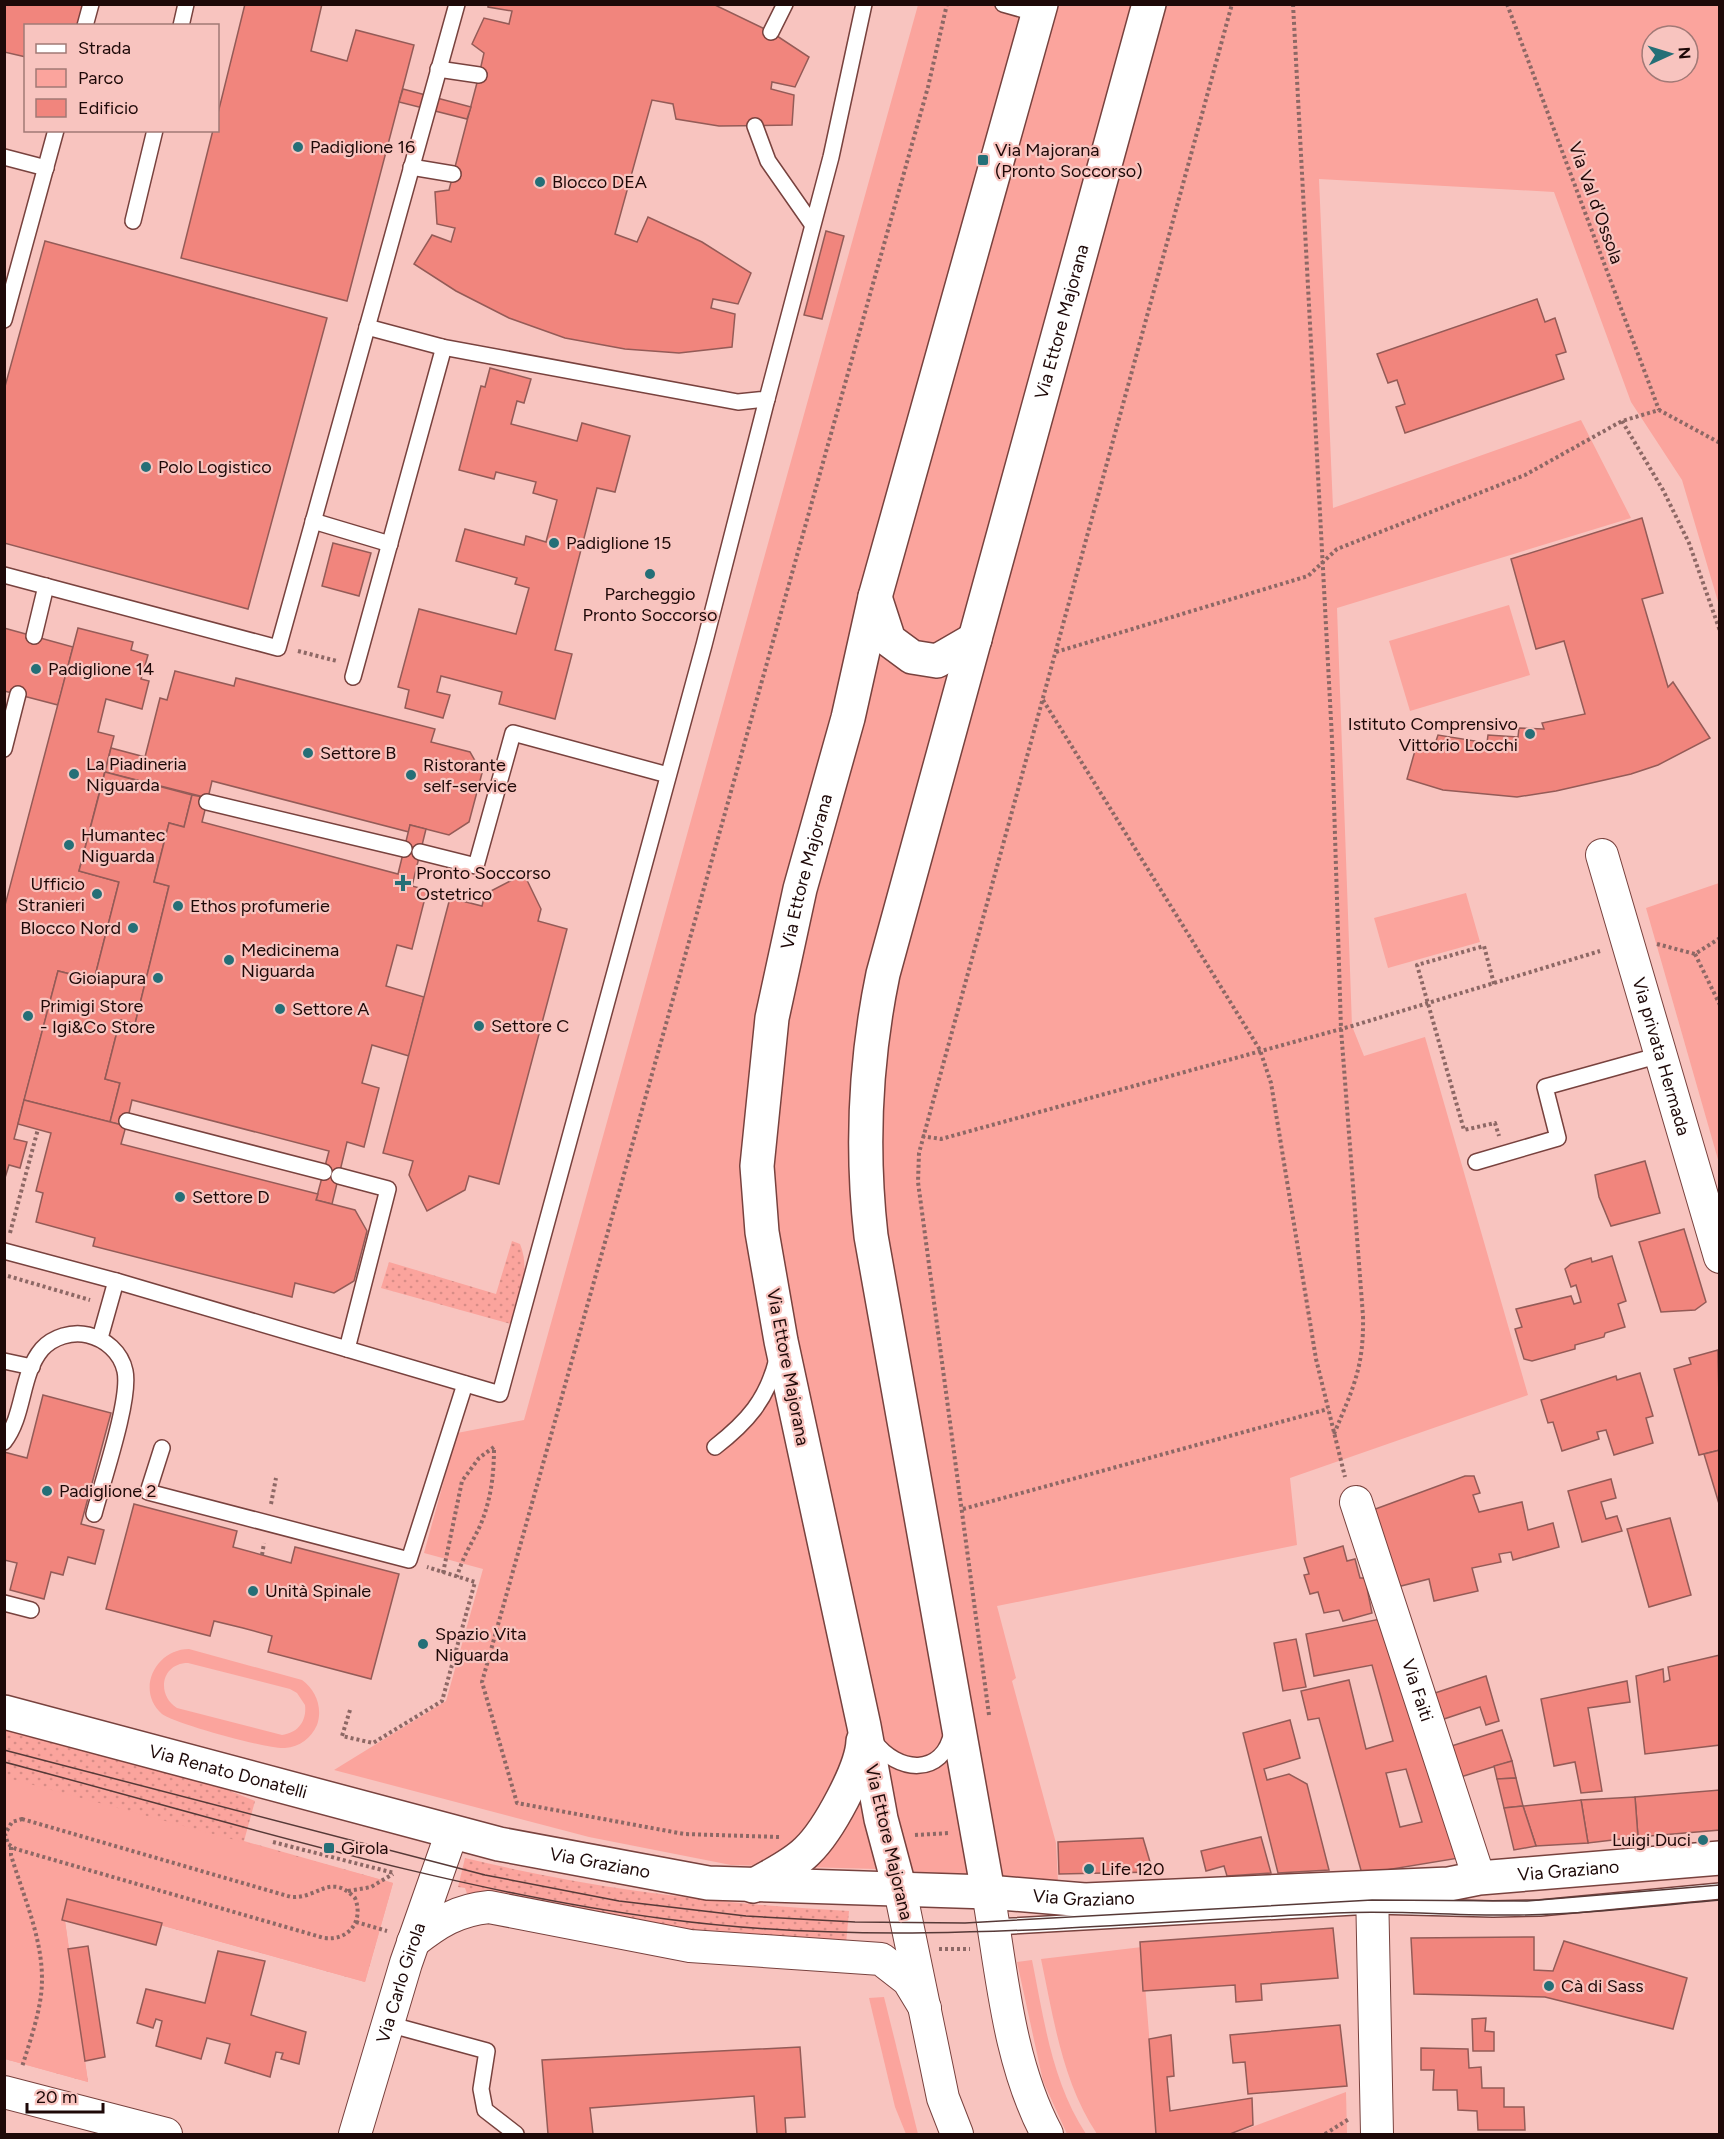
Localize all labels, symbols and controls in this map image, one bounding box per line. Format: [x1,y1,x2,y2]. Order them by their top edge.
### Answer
legend [24,24,219,132]
north arrow [1640,24,1700,84]
text: Strada [78,37,131,59]
text: N [1675,46,1694,60]
text: Parco [78,67,124,89]
text: Edificio [78,97,139,119]
place label: Padiglione 16 [310,136,415,158]
place label: Via Majorana (Pronto Soccorso) [995,139,1143,182]
street label: Via Val d'Ossola [1564,139,1628,267]
marker: Padiglione 16 [291,140,305,154]
marker: Via Majorana (Pronto Soccorso) [976,153,990,167]
place label: Blocco DEA [552,171,647,193]
marker: Blocco DEA [533,175,547,189]
street label: Via Ettore Majorana [1030,242,1094,402]
place label: Polo Logistico [158,456,272,478]
marker: Polo Logistico [139,460,153,474]
place label: Padiglione 15 [566,532,671,554]
marker: Padiglione 15 [547,536,561,550]
marker: Parcheggio Pronto Soccorso [643,567,657,581]
place label: Parcheggio Pronto Soccorso [583,583,717,626]
place label: Padiglione 14 [48,658,154,680]
marker: Padiglione 14 [29,662,43,676]
place label: Istituto Comprensivo Vittorio Locchi [1348,713,1518,756]
marker: Istituto Comprensivo Vittorio Locchi [1523,727,1537,741]
place label: Settore B [320,742,396,764]
marker: Settore B [301,746,315,760]
place label: La Piadineria Niguarda [86,753,187,796]
place label: Ristorante self-service [423,754,517,797]
marker: La Piadineria Niguarda [67,767,81,781]
marker: Ristorante self-service [404,768,418,782]
street label: Via Ettore Majorana [776,791,837,951]
place label: Humantec Niguarda [81,824,166,867]
marker: Humantec Niguarda [62,838,76,852]
place label: Pronto Soccorso Ostetrico [416,862,551,905]
place label: Ufficio Stranieri [18,873,85,916]
marker: Pronto Soccorso Ostetrico [394,874,412,892]
marker: Ufficio Stranieri [90,887,104,901]
place label: Ethos profumerie [190,895,330,917]
marker: Ethos profumerie [171,899,185,913]
place label: Blocco Nord [20,917,121,939]
marker: Blocco Nord [126,921,140,935]
place label: Medicinema Niguarda [241,939,339,982]
marker: Medicinema Niguarda [222,953,236,967]
place label: Gioiapura [68,967,146,989]
marker: Gioiapura [151,971,165,985]
street label: Via privata Hermada [1628,975,1695,1138]
place label: Primigi Store - Igi&Co Store [40,995,155,1038]
place label: Settore A [292,998,369,1020]
marker: Settore A [273,1002,287,1016]
marker: Primigi Store - Igi&Co Store [21,1009,35,1023]
place label: Settore C [491,1015,569,1037]
marker: Settore C [472,1019,486,1033]
place label: Settore D [192,1186,270,1208]
marker: Settore D [173,1190,187,1204]
street label: Via Ettore Majorana [762,1287,814,1447]
place label: Padiglione 2 [59,1480,157,1502]
marker: Padiglione 2 [40,1484,54,1498]
place label: Unità Spinale [265,1580,371,1602]
marker: Unità Spinale [246,1584,260,1598]
place label: Spazio Vita Niguarda [435,1623,526,1666]
marker: Spazio Vita Niguarda [416,1637,430,1651]
street label: Via Faiti [1397,1656,1438,1724]
street label: Via Renato Donatelli [147,1740,310,1803]
street label: Via Ettore Majorana [860,1762,918,1922]
place label: Luigi Duci [1612,1829,1691,1851]
marker: Luigi Duci [1696,1833,1710,1847]
place label: Girola [341,1837,389,1859]
marker: Girola [322,1841,336,1855]
street label: Via Graziano [548,1843,652,1883]
street label: Via Graziano [1517,1855,1620,1886]
place label: Life 120 [1101,1858,1164,1880]
marker: Life 120 [1082,1862,1096,1876]
street label: Via Graziano [1032,1885,1135,1911]
street label: Via Carlo Girola [372,1920,430,2046]
place label: Cà di Sass [1561,1975,1644,1997]
marker: Cà di Sass [1542,1979,1556,1993]
scale bar [27,2076,104,2114]
text: 20 m [36,2086,77,2108]

